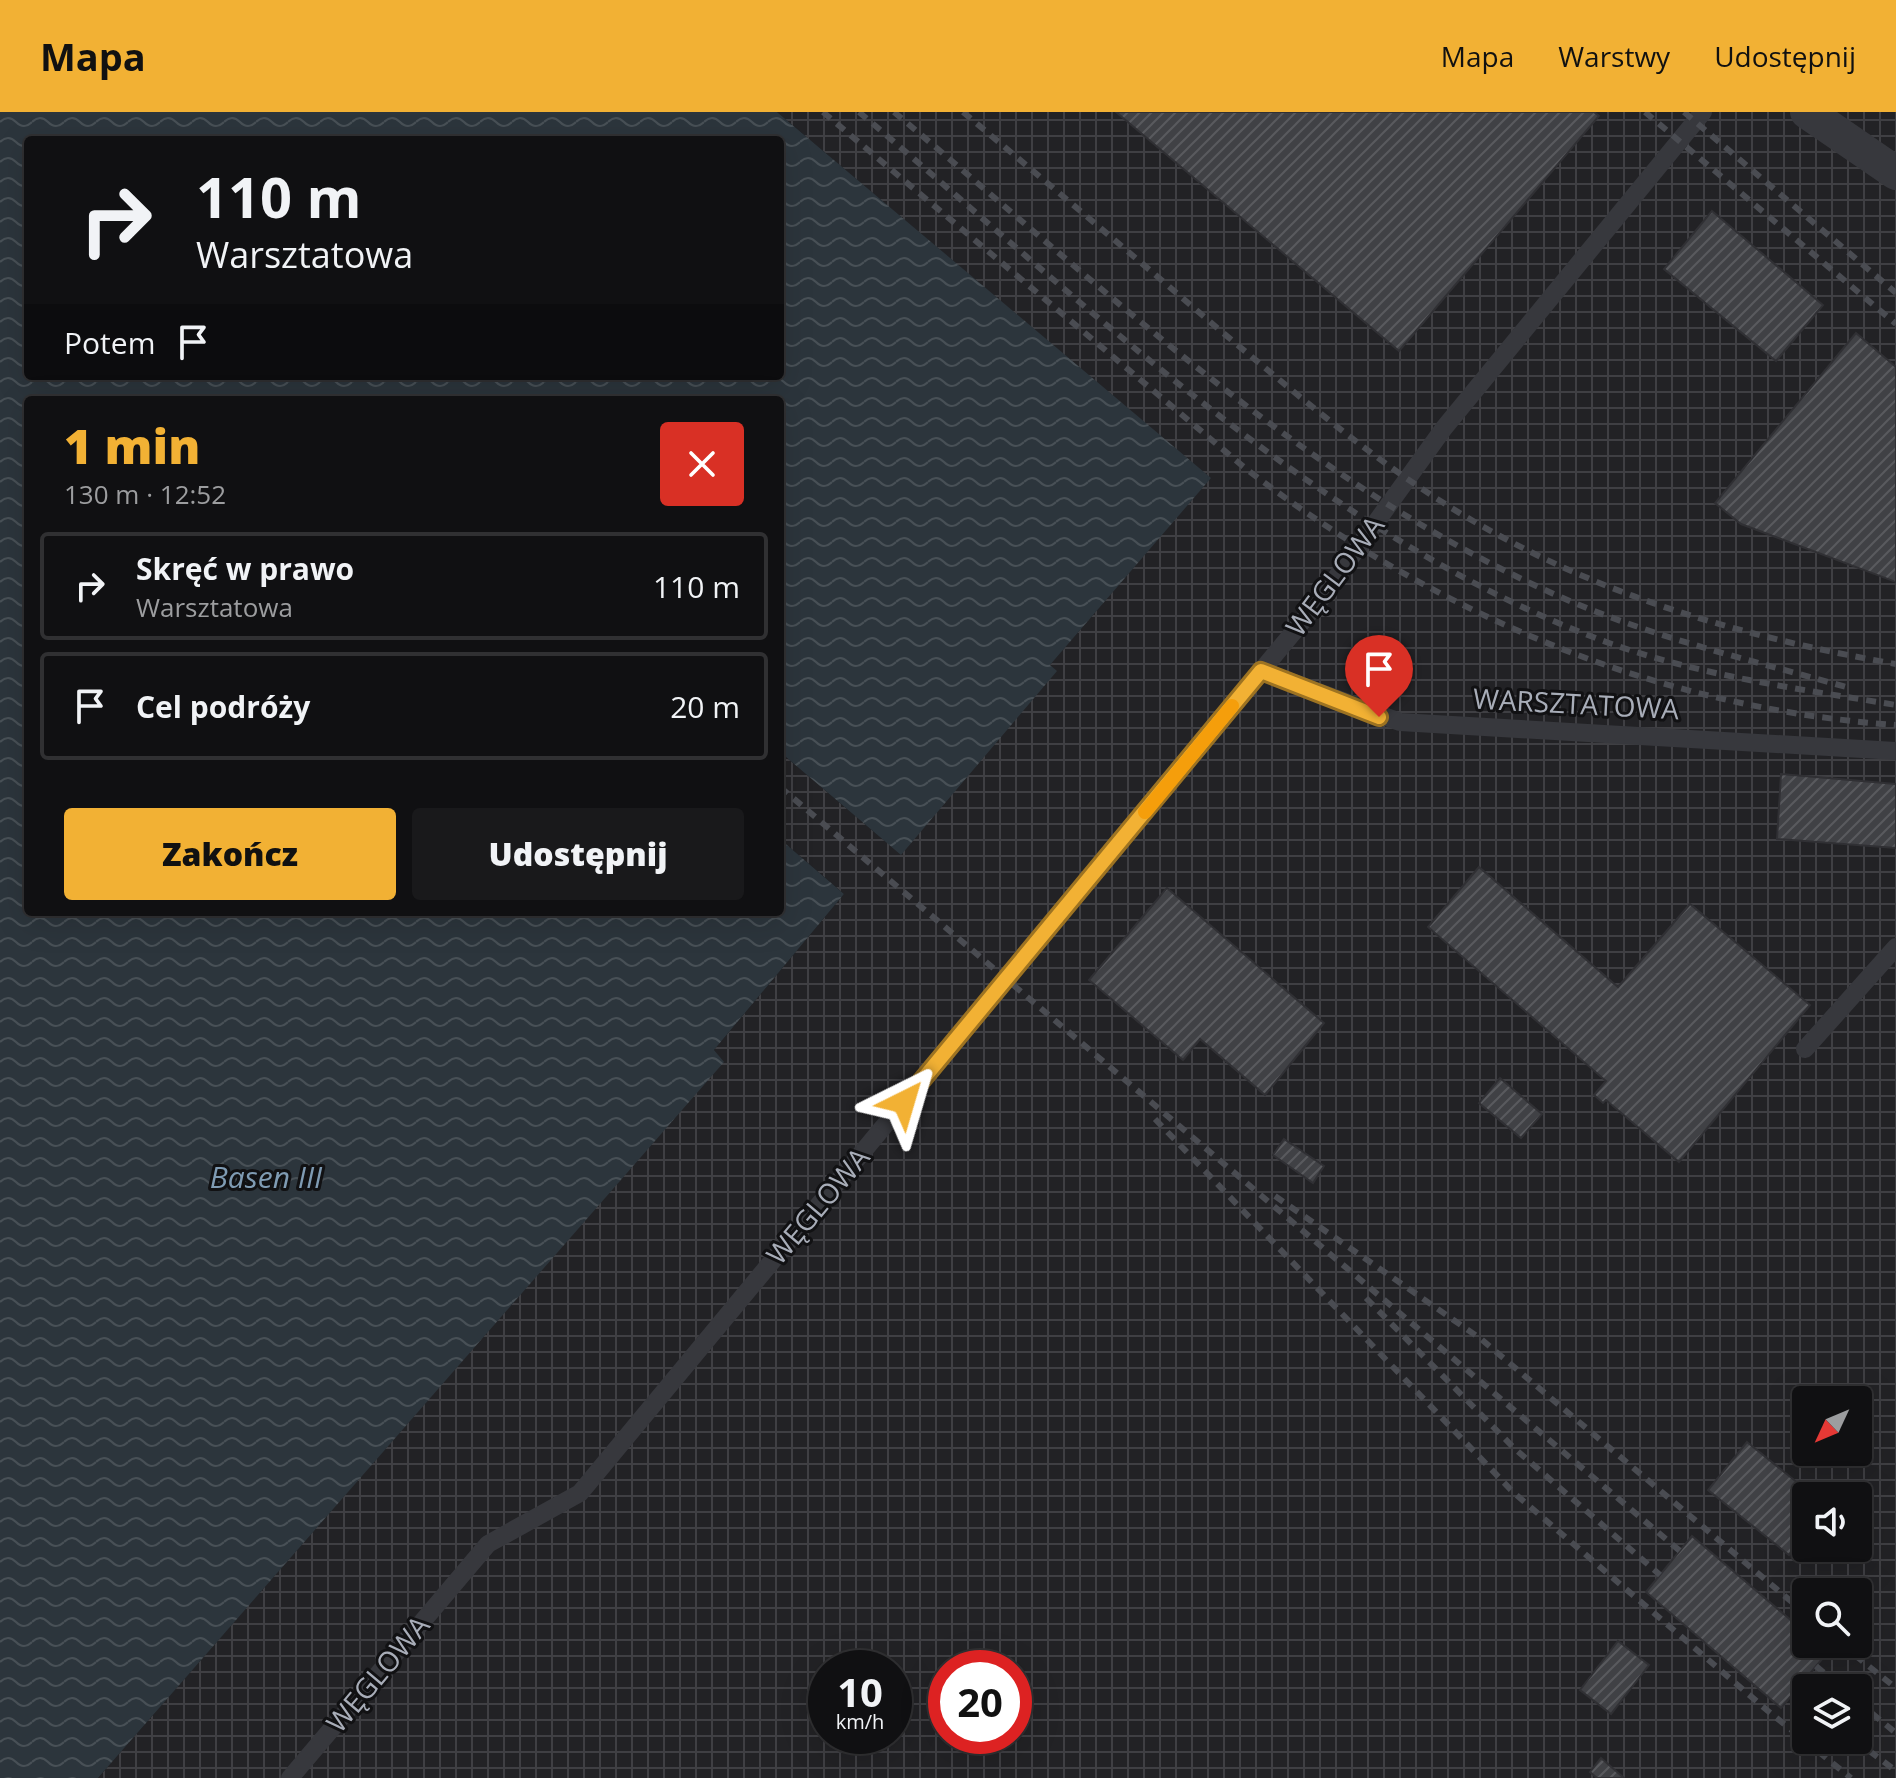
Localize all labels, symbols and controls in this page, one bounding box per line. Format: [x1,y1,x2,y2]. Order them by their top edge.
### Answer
text: Mapa [40,30,146,82]
text: Mapa [1441,37,1514,75]
text: Warstwy [1558,37,1670,75]
text: Udostępnij [1714,37,1856,75]
text: 110 m [196,158,362,234]
icon: right [64,168,168,272]
text: Warsztatowa [196,230,413,279]
icon: arrive [171,320,215,364]
text: Potem [64,322,155,363]
text: 1 min [64,413,200,478]
button: close [660,422,744,506]
text: 130 m · 12:52 [64,476,226,512]
street label: WĘGLOWA [1276,507,1392,643]
text: Skręć w prawo [136,548,354,589]
icon: right [68,564,112,608]
text: 110 m [653,566,740,607]
text: Warsztatowa [136,589,293,625]
pin [1345,635,1413,717]
icon: arrive [1357,647,1401,691]
street label: WARSZTATOWA [1472,679,1680,727]
icon: arrive [68,684,112,728]
text: Cel podróży [136,686,310,727]
text: 20 m [670,686,740,727]
button: Zakończ [64,808,396,900]
button: Udostępnij [412,808,744,900]
position arrow [862,1060,946,1144]
street label: WĘGLOWA [757,1139,878,1272]
water label: Basen III [210,1156,323,1197]
north arrow [1792,1386,1872,1466]
map controls [1792,1386,1872,1754]
button: sound [1792,1482,1872,1562]
button: search [1792,1578,1872,1658]
street label: WĘGLOWA [317,1607,438,1740]
speed limit sign: 20 [928,1650,1032,1754]
text: 10 [837,1664,883,1719]
button: layers [1792,1674,1872,1754]
text: km/h [836,1708,884,1735]

